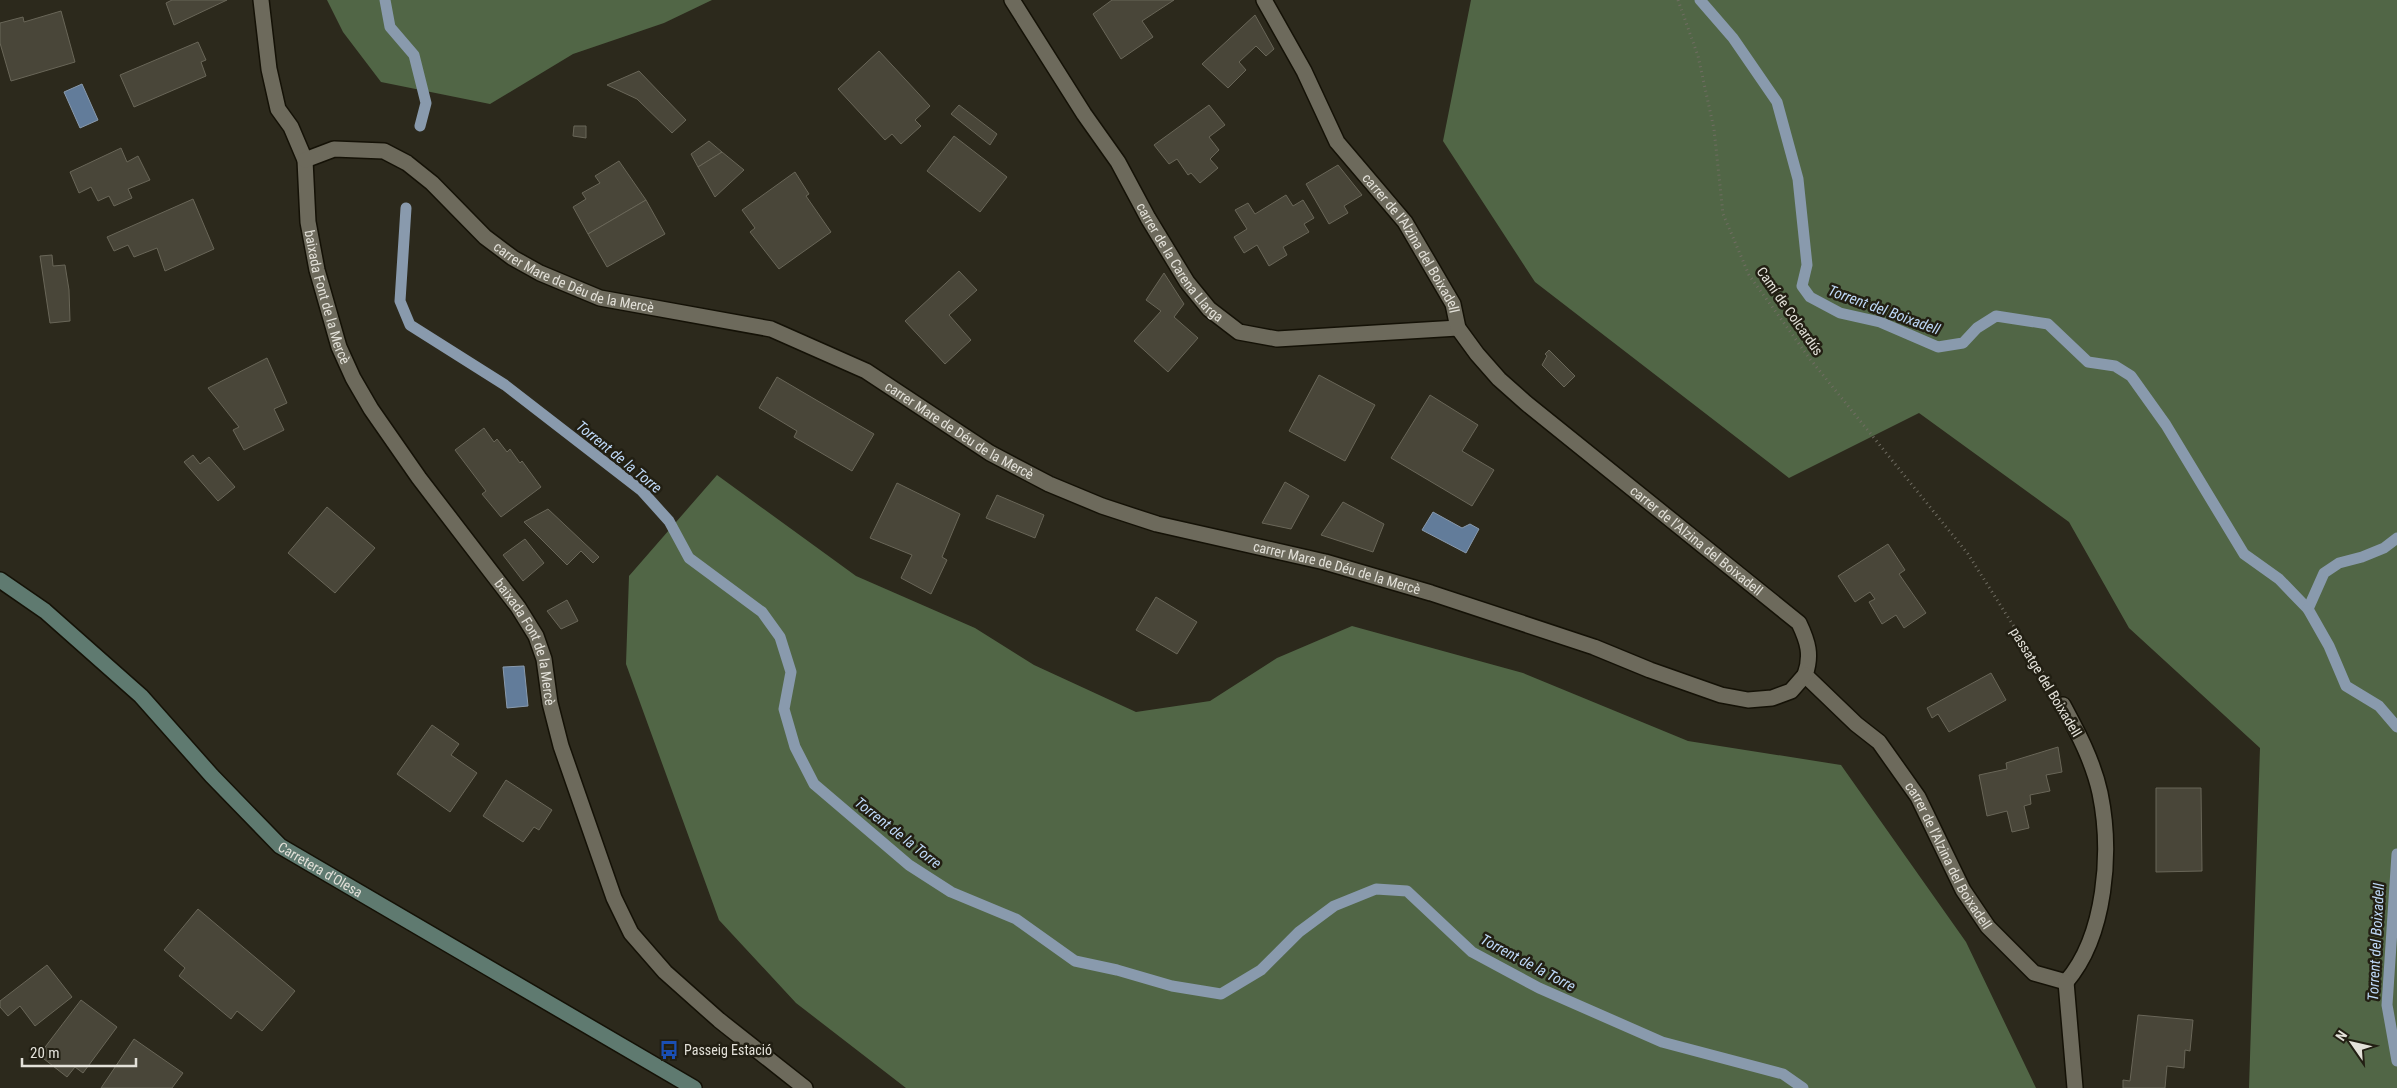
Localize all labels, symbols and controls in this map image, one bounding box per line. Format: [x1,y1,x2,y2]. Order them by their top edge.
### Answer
street label: carrer de l'Alzina del Boixadell [1359,170,1463,314]
street label: carrer de la Carena Llarga [1133,200,1227,325]
street label: baixada Font de la Mercè [302,229,354,367]
street label: carrer Mare de Déu de la Mercè [491,238,656,316]
street label: Camí de Colcardús [1754,264,1826,358]
water label: Torrent del Boixadell [1826,281,1943,339]
street label: carrer Mare de Déu de la Mercè [882,378,1037,483]
water label: Torrent de la Torre [573,417,666,497]
street label: carrer de l'Alzina del Boixadell [1627,482,1766,599]
street label: carrer Mare de Déu de la Mercè [1252,538,1423,598]
street label: baixada Font de la Mercè [491,576,558,707]
street label: passatge del Boixadell [2007,625,2085,739]
street label: carrer de l'Alzina del Boixadell [1902,779,1995,932]
water label: Torrent de la Torre [851,794,945,873]
street label: Carretera d'Olesa [275,839,365,900]
water label: Torrent del Boixadell [2364,882,2388,1001]
water label: Torrent de la Torre [1477,930,1579,996]
north arrow [2327,1018,2377,1068]
text: N [2332,1028,2350,1044]
scale bar [22,1036,136,1068]
bus stop icon: Passeig Estació [658,1039,680,1061]
place label: Passeig Estació [684,1042,772,1058]
text: 20 m [30,1044,60,1062]

